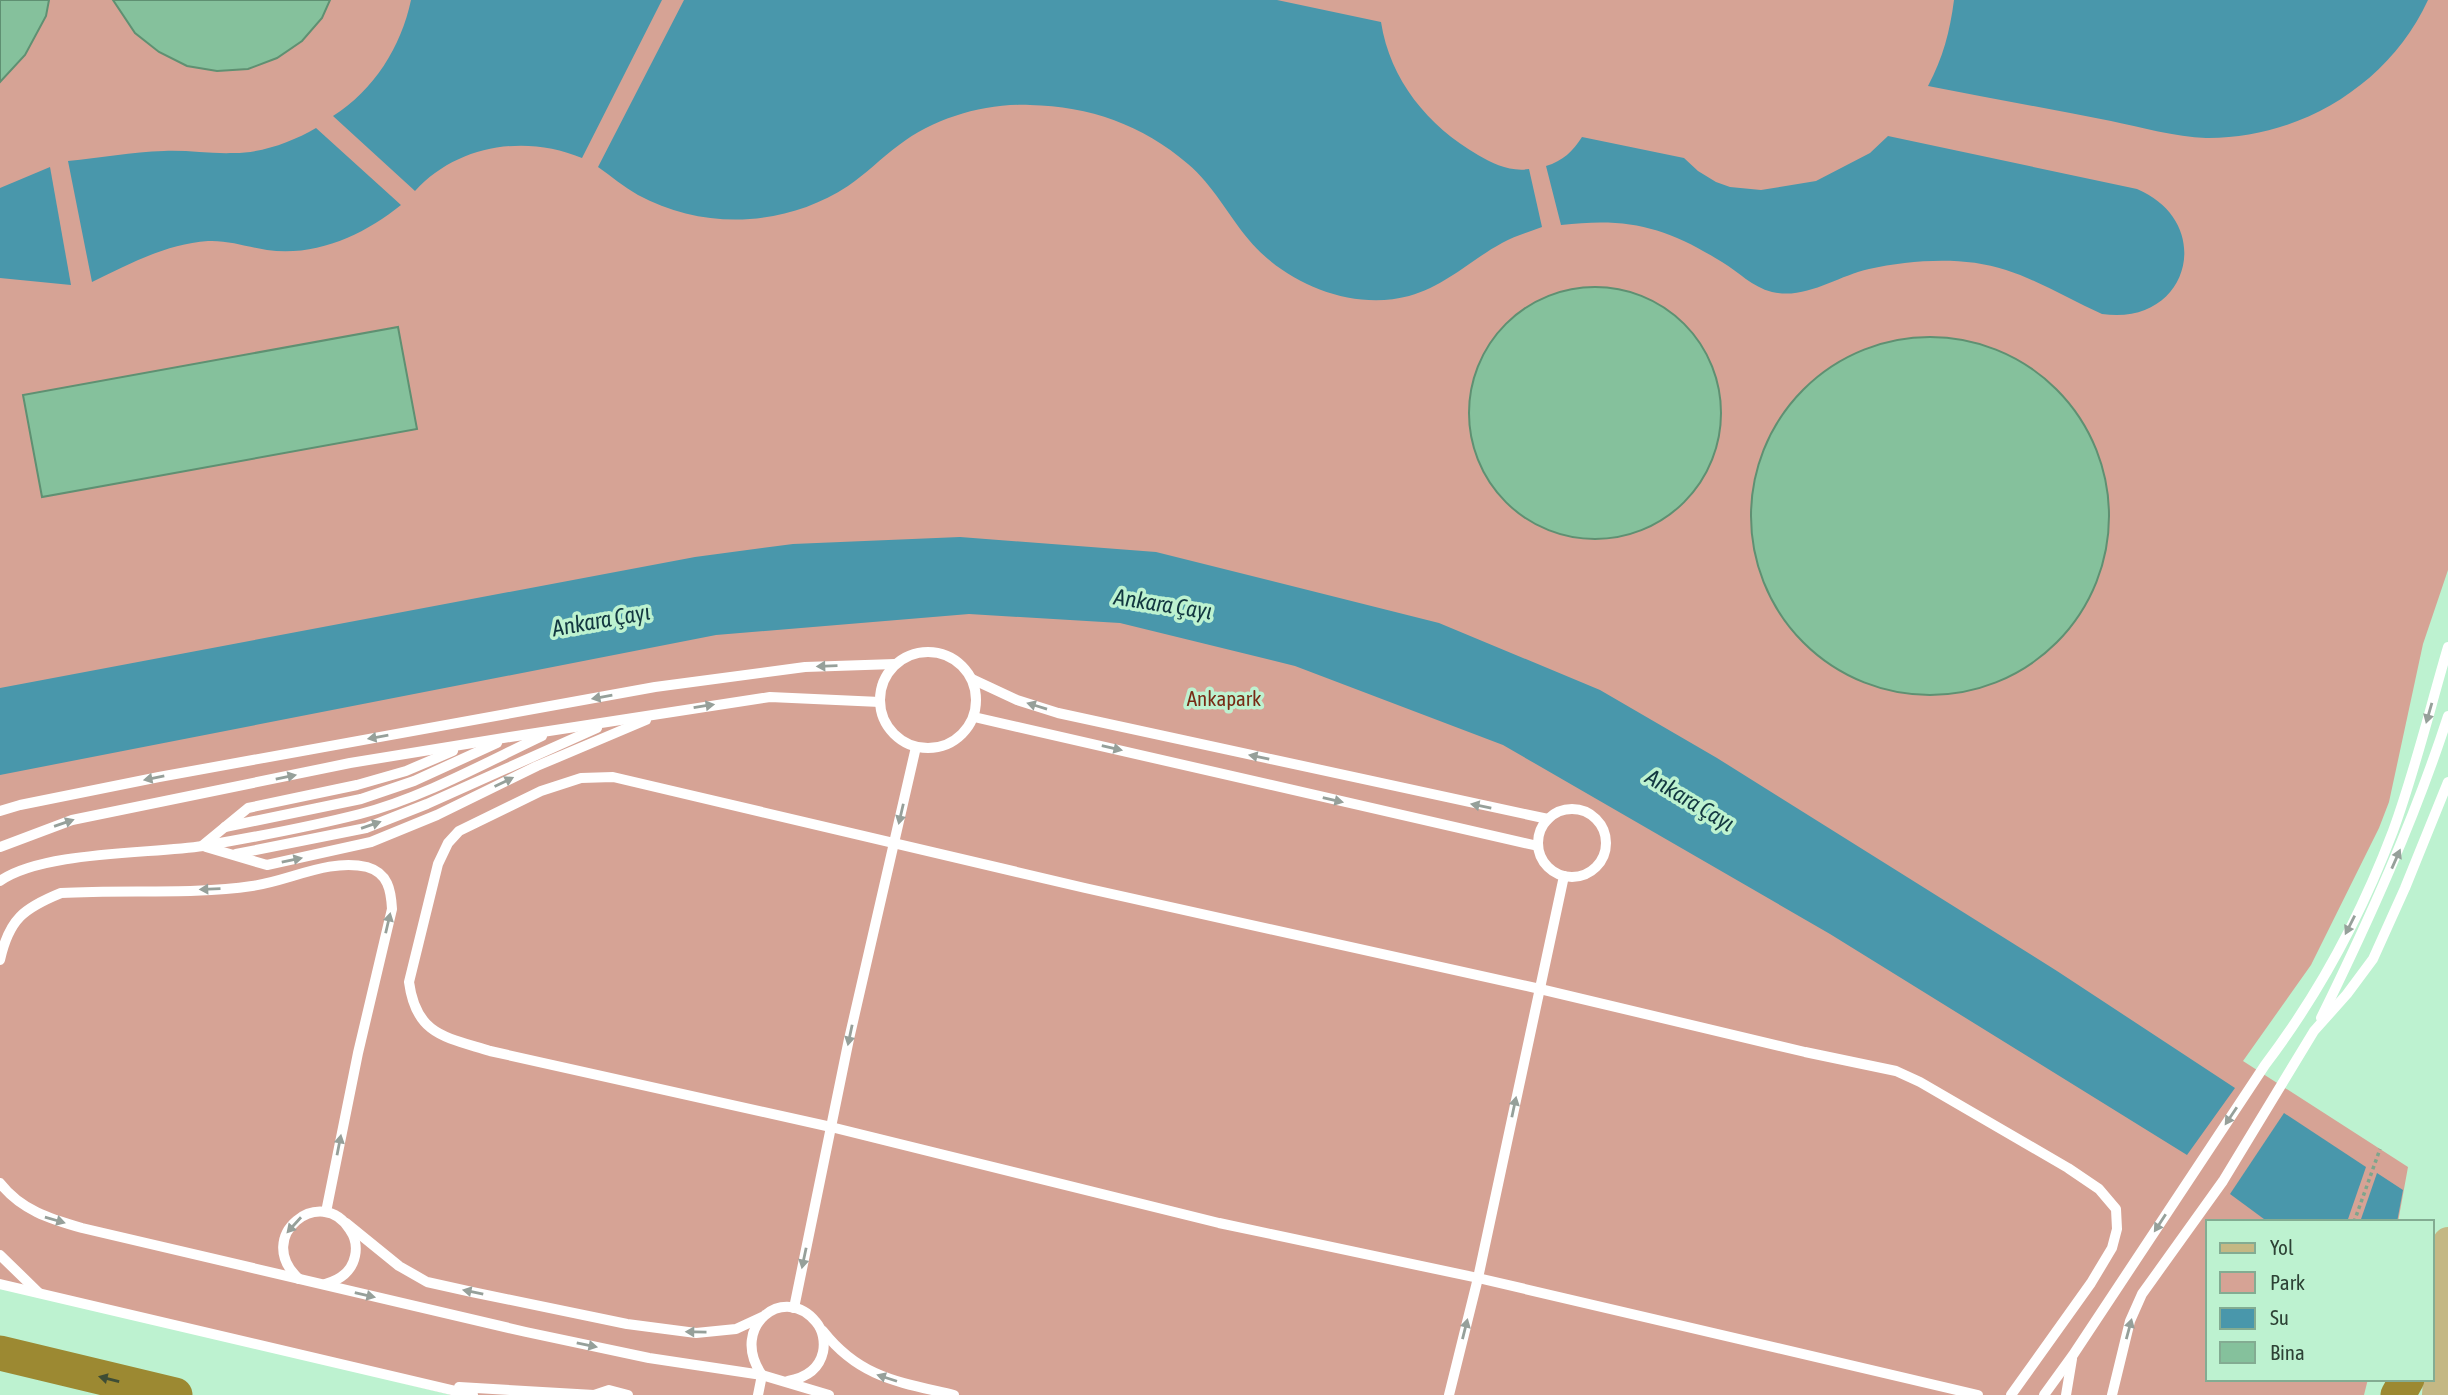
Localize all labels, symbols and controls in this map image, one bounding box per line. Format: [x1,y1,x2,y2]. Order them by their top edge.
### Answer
water label: Ankara Çayı [1111,583,1214,625]
water label: Ankara Çayı [549,599,652,642]
one-way arrow [816,661,838,672]
park label: Ankapark [1187,686,1261,710]
one-way arrow [591,692,613,703]
one-way arrow [693,700,715,711]
one-way arrow [1026,701,1047,711]
one-way arrow [2424,702,2434,723]
one-way arrow [367,732,389,743]
one-way arrow [1101,743,1123,754]
one-way arrow [1248,752,1270,763]
water label: Ankara Çayı [1640,763,1739,837]
one-way arrow [275,771,297,782]
one-way arrow [143,772,165,783]
one-way arrow [494,777,514,788]
one-way arrow [1322,794,1344,805]
one-way arrow [1470,800,1492,811]
one-way arrow [895,803,906,825]
one-way arrow [53,817,74,828]
one-way arrow [360,819,381,830]
one-way arrow [2390,849,2402,869]
one-way arrow [281,854,303,865]
one-way arrow [199,883,221,895]
one-way arrow [383,912,394,934]
one-way arrow [2344,915,2355,935]
one-way arrow [845,1025,856,1047]
one-way arrow [1509,1096,1520,1118]
one-way arrow [2225,1106,2238,1125]
one-way arrow [333,1134,344,1156]
one-way arrow [2153,1214,2167,1232]
one-way arrow [45,1216,66,1226]
one-way arrow [286,1216,302,1234]
legend [2206,1220,2434,1381]
text: Yol [2270,1235,2294,1259]
one-way arrow [799,1247,810,1269]
text: Park [2270,1270,2305,1294]
one-way arrow [462,1287,484,1298]
one-way arrow [355,1290,377,1301]
text: Su [2270,1305,2289,1329]
one-way arrow [1460,1318,1471,1340]
one-way arrow [2124,1318,2134,1339]
one-way arrow [685,1326,707,1337]
one-way arrow [576,1340,598,1351]
text: Bina [2270,1340,2305,1364]
one-way arrow [98,1373,120,1384]
one-way arrow [877,1373,898,1383]

